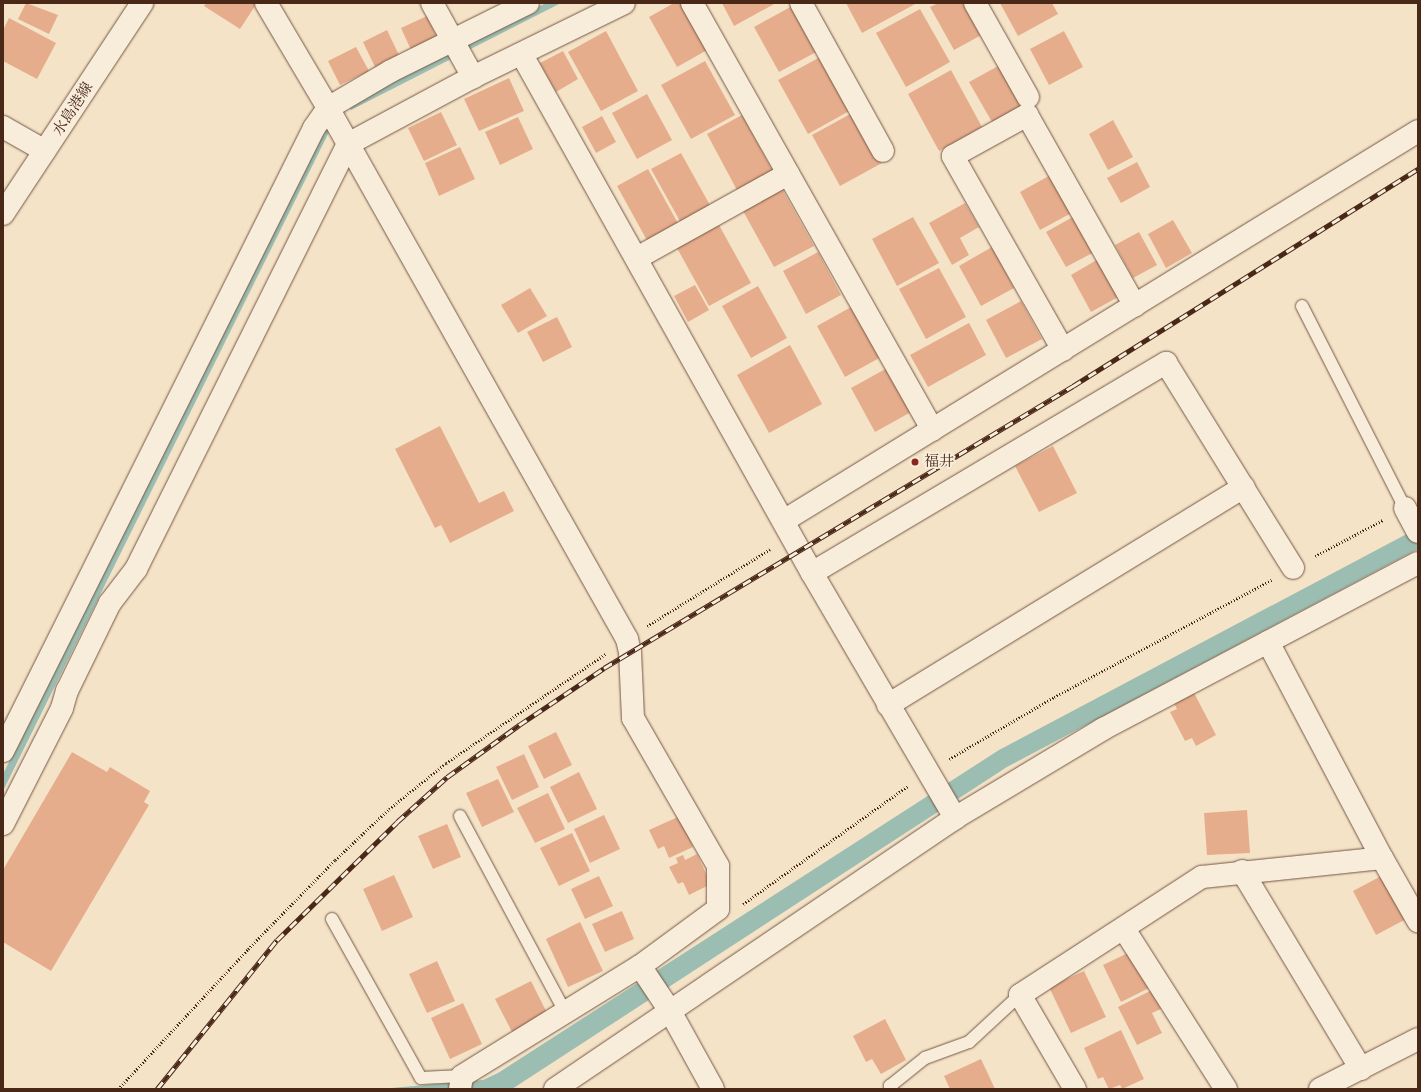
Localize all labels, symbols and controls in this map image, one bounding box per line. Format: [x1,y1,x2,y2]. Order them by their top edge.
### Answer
street label: 水島港線 [49,79,97,139]
place label: 福井 [924,453,954,471]
marker: 福井 [909,456,921,468]

